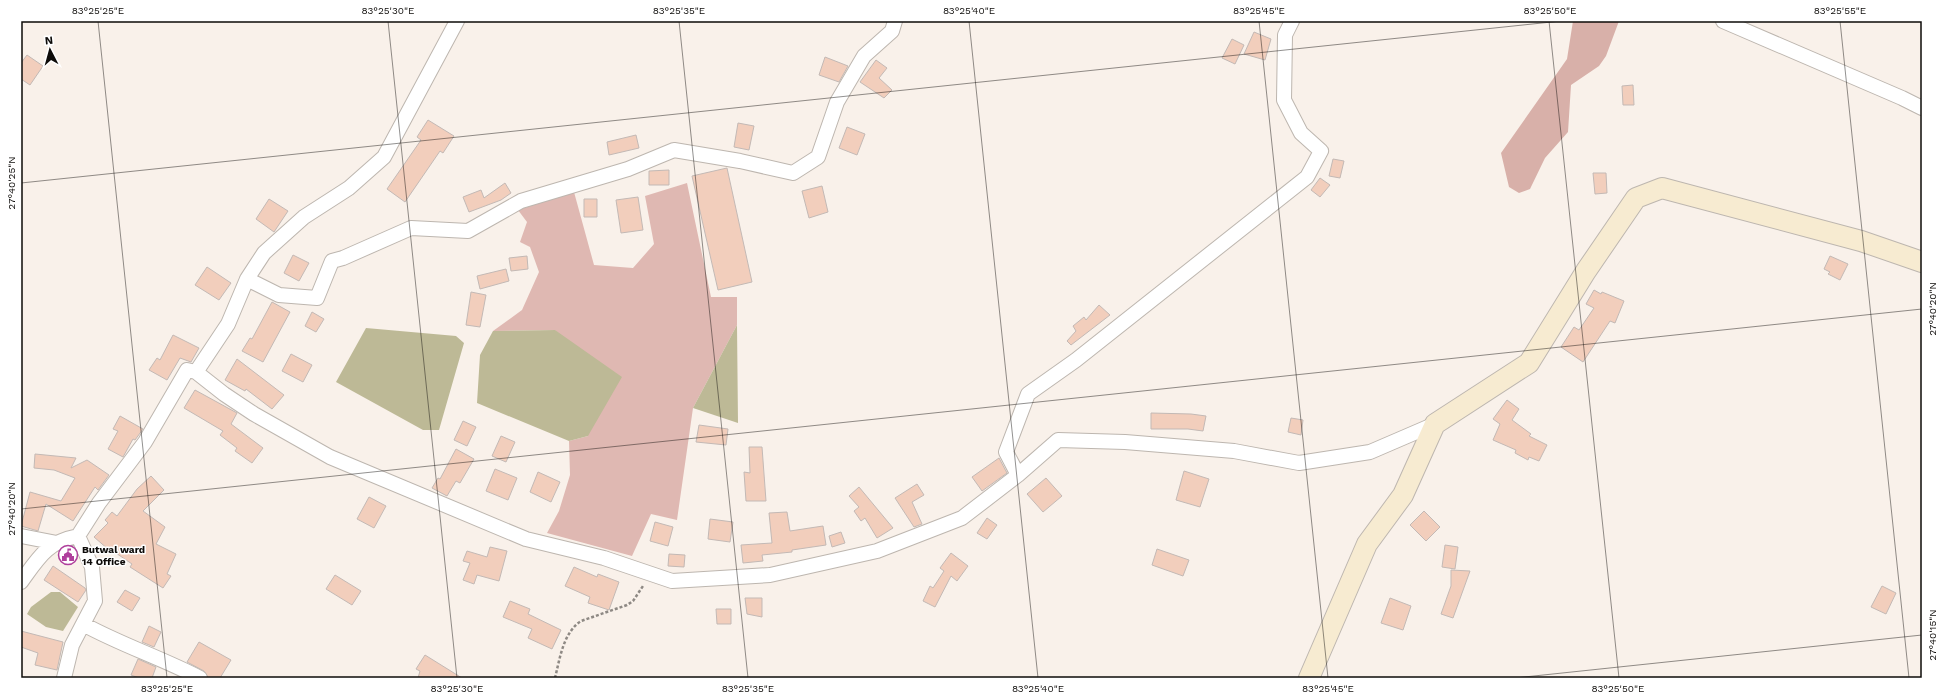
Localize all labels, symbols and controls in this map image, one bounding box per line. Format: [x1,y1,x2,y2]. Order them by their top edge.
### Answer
text: 83°25'25"E [72,5,124,16]
text: 83°25'30"E [362,5,414,16]
text: 83°25'35"E [653,5,705,16]
text: 83°25'40"E [943,5,995,16]
text: 83°25'45"E [1233,5,1285,16]
text: 83°25'50"E [1524,5,1576,16]
text: 83°25'55"E [1814,5,1866,16]
north arrow [30,30,70,70]
text: N [44,34,54,47]
text: 27°40'25"N [6,156,17,210]
text: 27°40'20"N [1927,282,1938,336]
text: 27°40'20"N [6,482,17,536]
public building icon: Butwal ward 14 Office [57,544,79,566]
place label: Butwal ward 14 Office [82,544,145,567]
text: 27°40'15"N [1927,609,1938,661]
text: 83°25'25"E [141,683,193,694]
text: 83°25'30"E [431,683,483,694]
text: 83°25'35"E [722,683,774,694]
text: 83°25'40"E [1012,683,1064,694]
text: 83°25'45"E [1302,683,1354,694]
text: 83°25'50"E [1592,683,1644,694]

